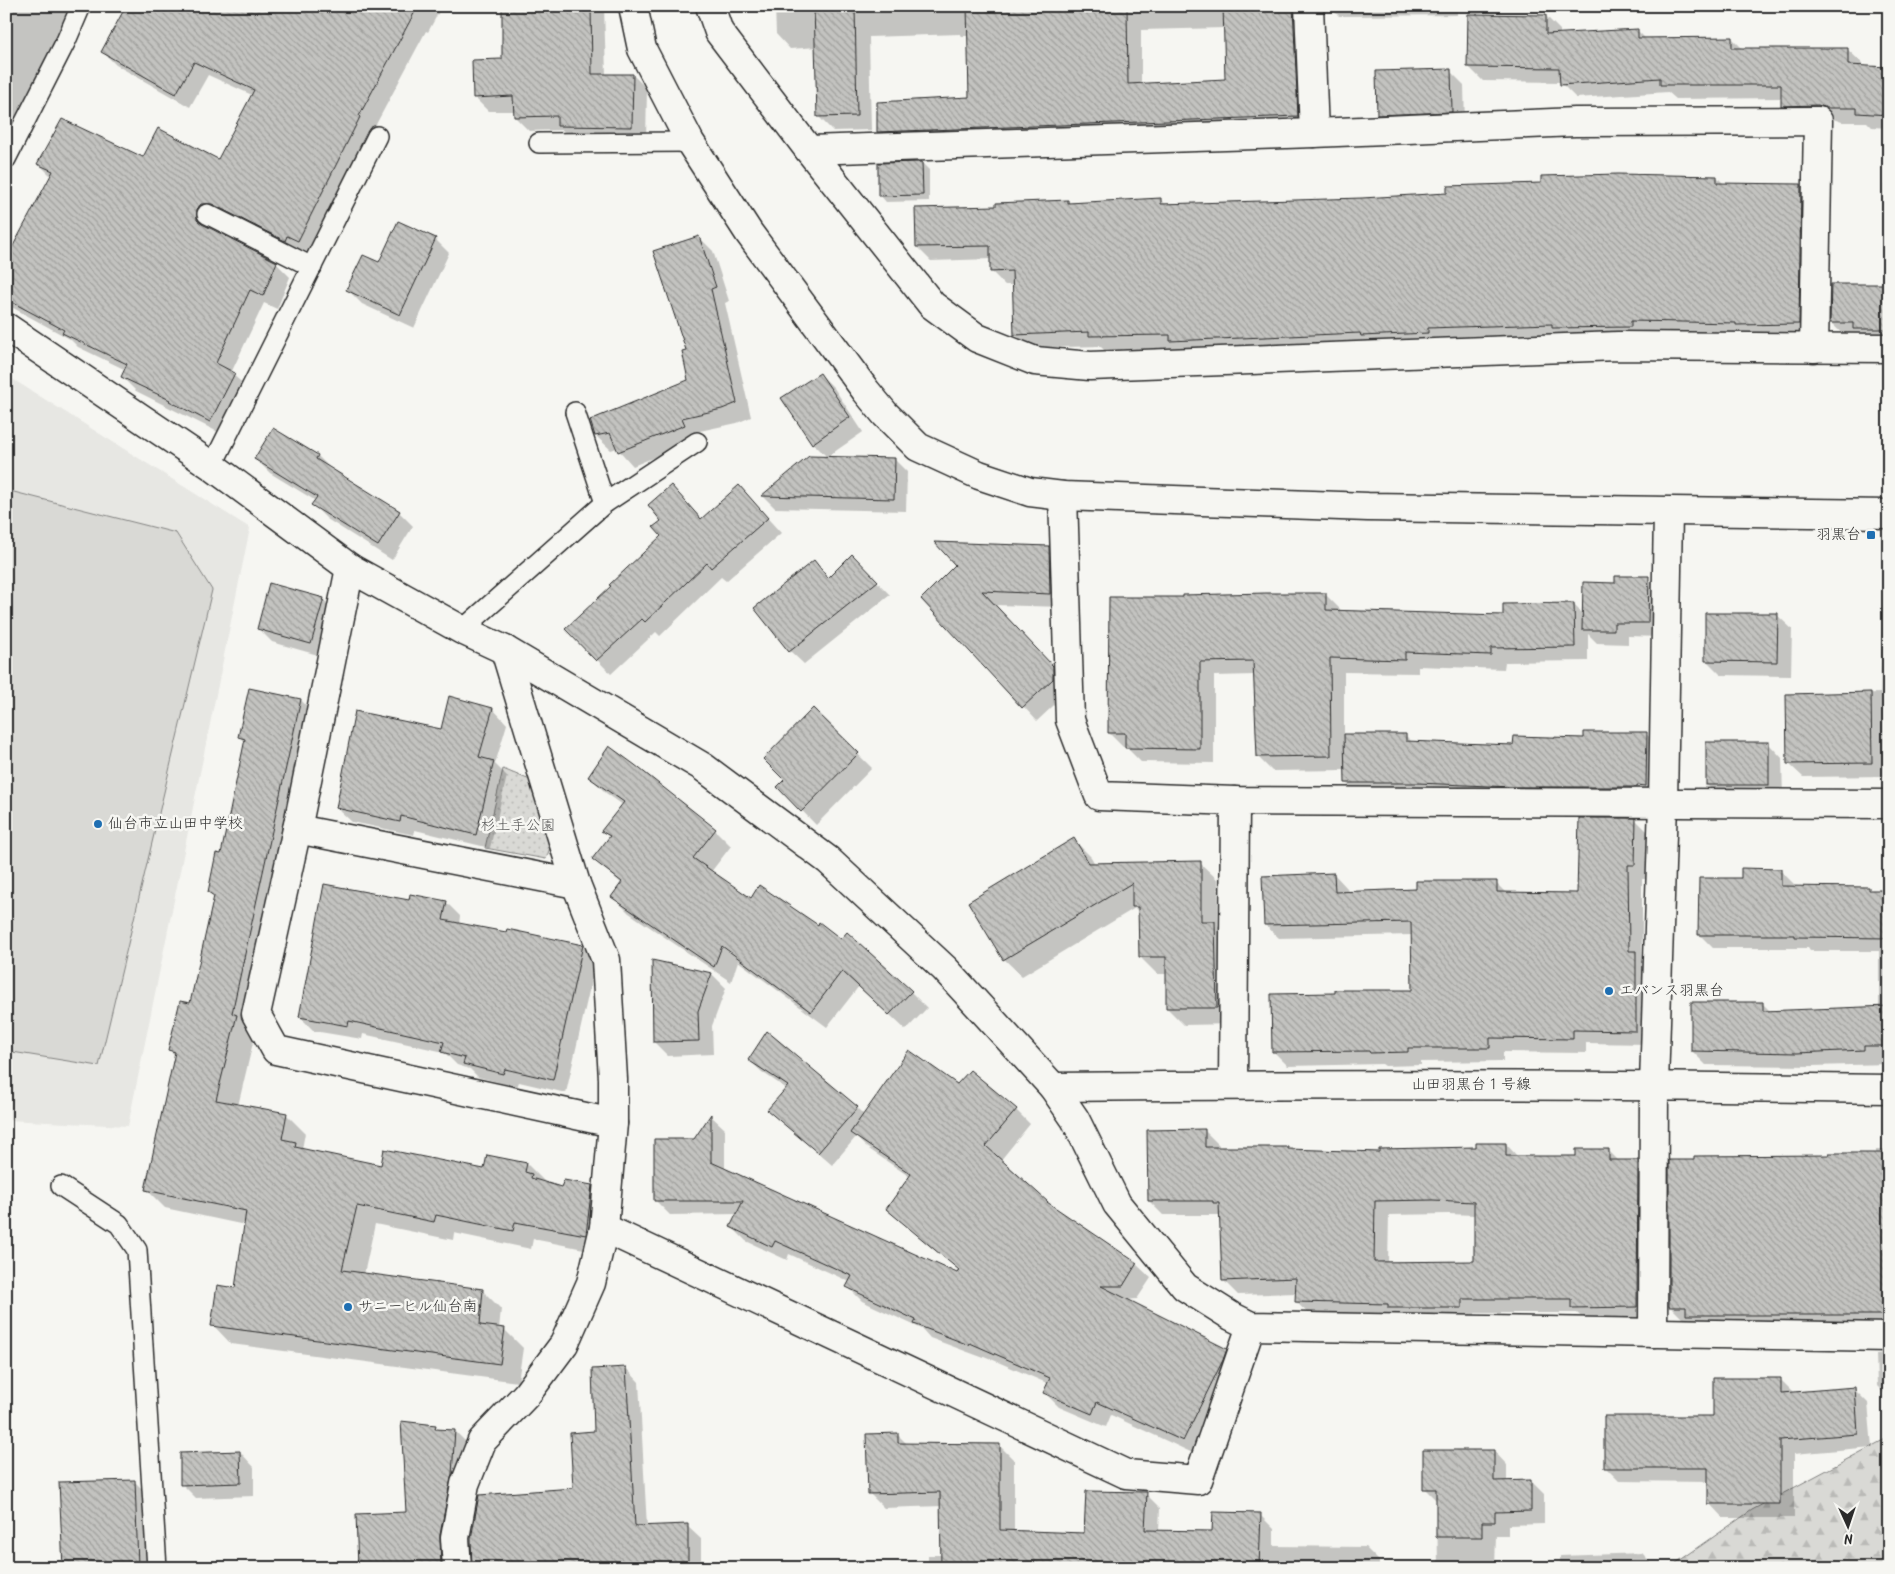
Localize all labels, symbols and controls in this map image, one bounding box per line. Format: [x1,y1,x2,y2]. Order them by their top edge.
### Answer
place label: 羽黒台 [1816,523,1861,547]
marker: 羽黒台 [1865,529,1877,541]
place label: 仙台市立山田中学校 [108,812,243,836]
park label: 杉土手公園 [480,814,556,838]
marker: 仙台市立山田中学校 [92,818,104,830]
place label: エバンス羽黒台 [1619,979,1724,1003]
marker: エバンス羽黒台 [1603,985,1615,997]
street label: 山田羽黒台１号線 [1411,1073,1531,1097]
place label: サニーヒル仙台南 [358,1295,477,1319]
marker: サニーヒル仙台南 [342,1301,354,1313]
north arrow [1822,1502,1872,1552]
text: N [1843,1527,1854,1549]

